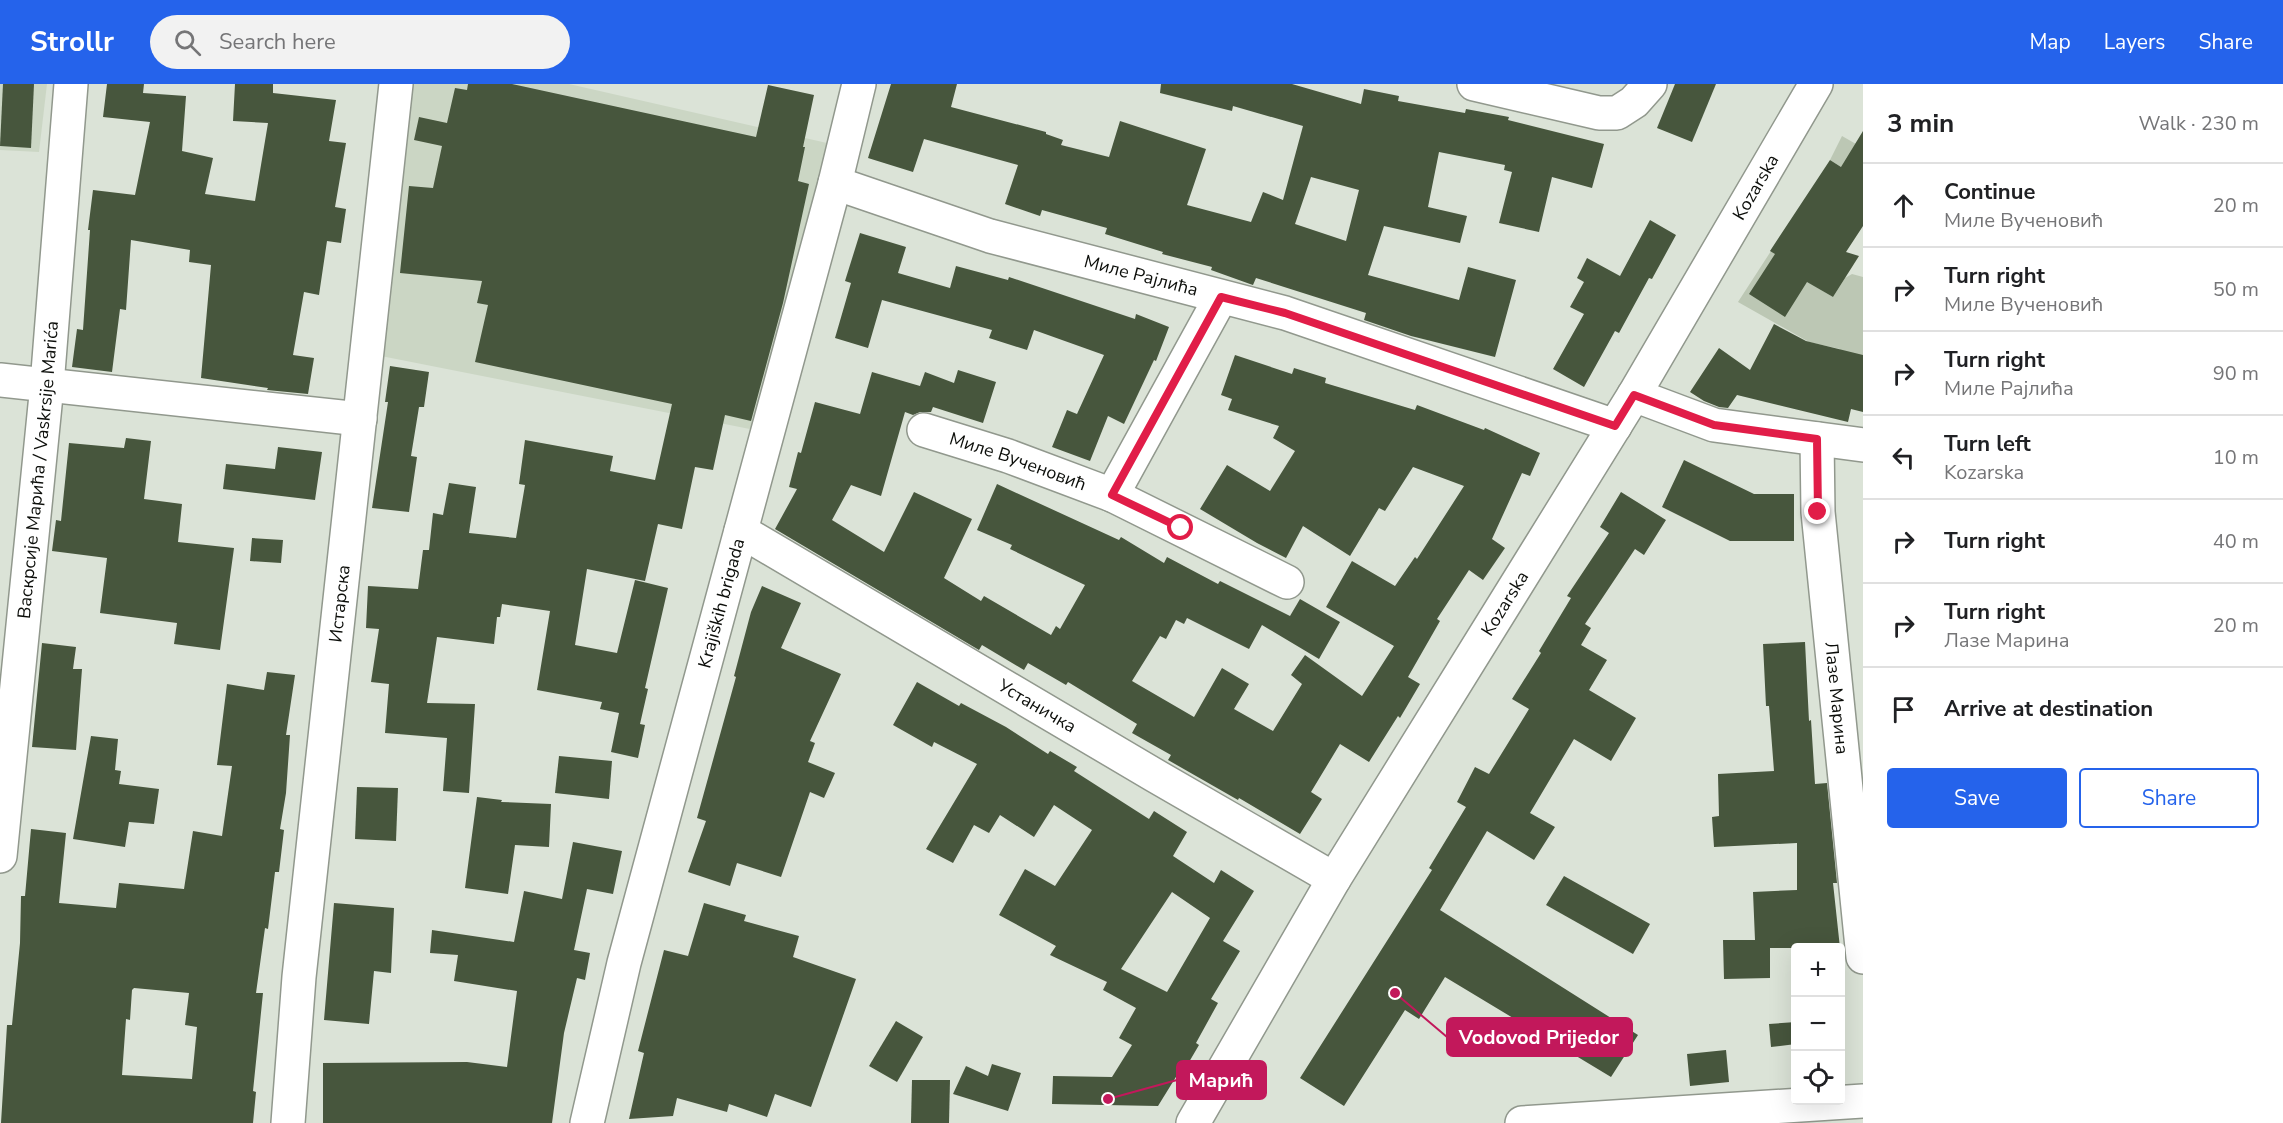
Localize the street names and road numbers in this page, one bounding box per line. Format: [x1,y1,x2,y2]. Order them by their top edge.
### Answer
street label: Kozarska [1727,150,1784,224]
street label: Миле Рајлића [1082,249,1201,302]
street label: Васкрсије Марића / Vaskrsije Marića [12,320,64,620]
street label: Миле Вученовић [946,427,1090,496]
street label: Krajiških brigada [692,536,750,671]
street label: Истарска [323,564,356,644]
street label: Kozarska [1476,566,1534,640]
street label: Лазе Марина [1819,641,1854,755]
street label: Устаничка [993,673,1081,738]

